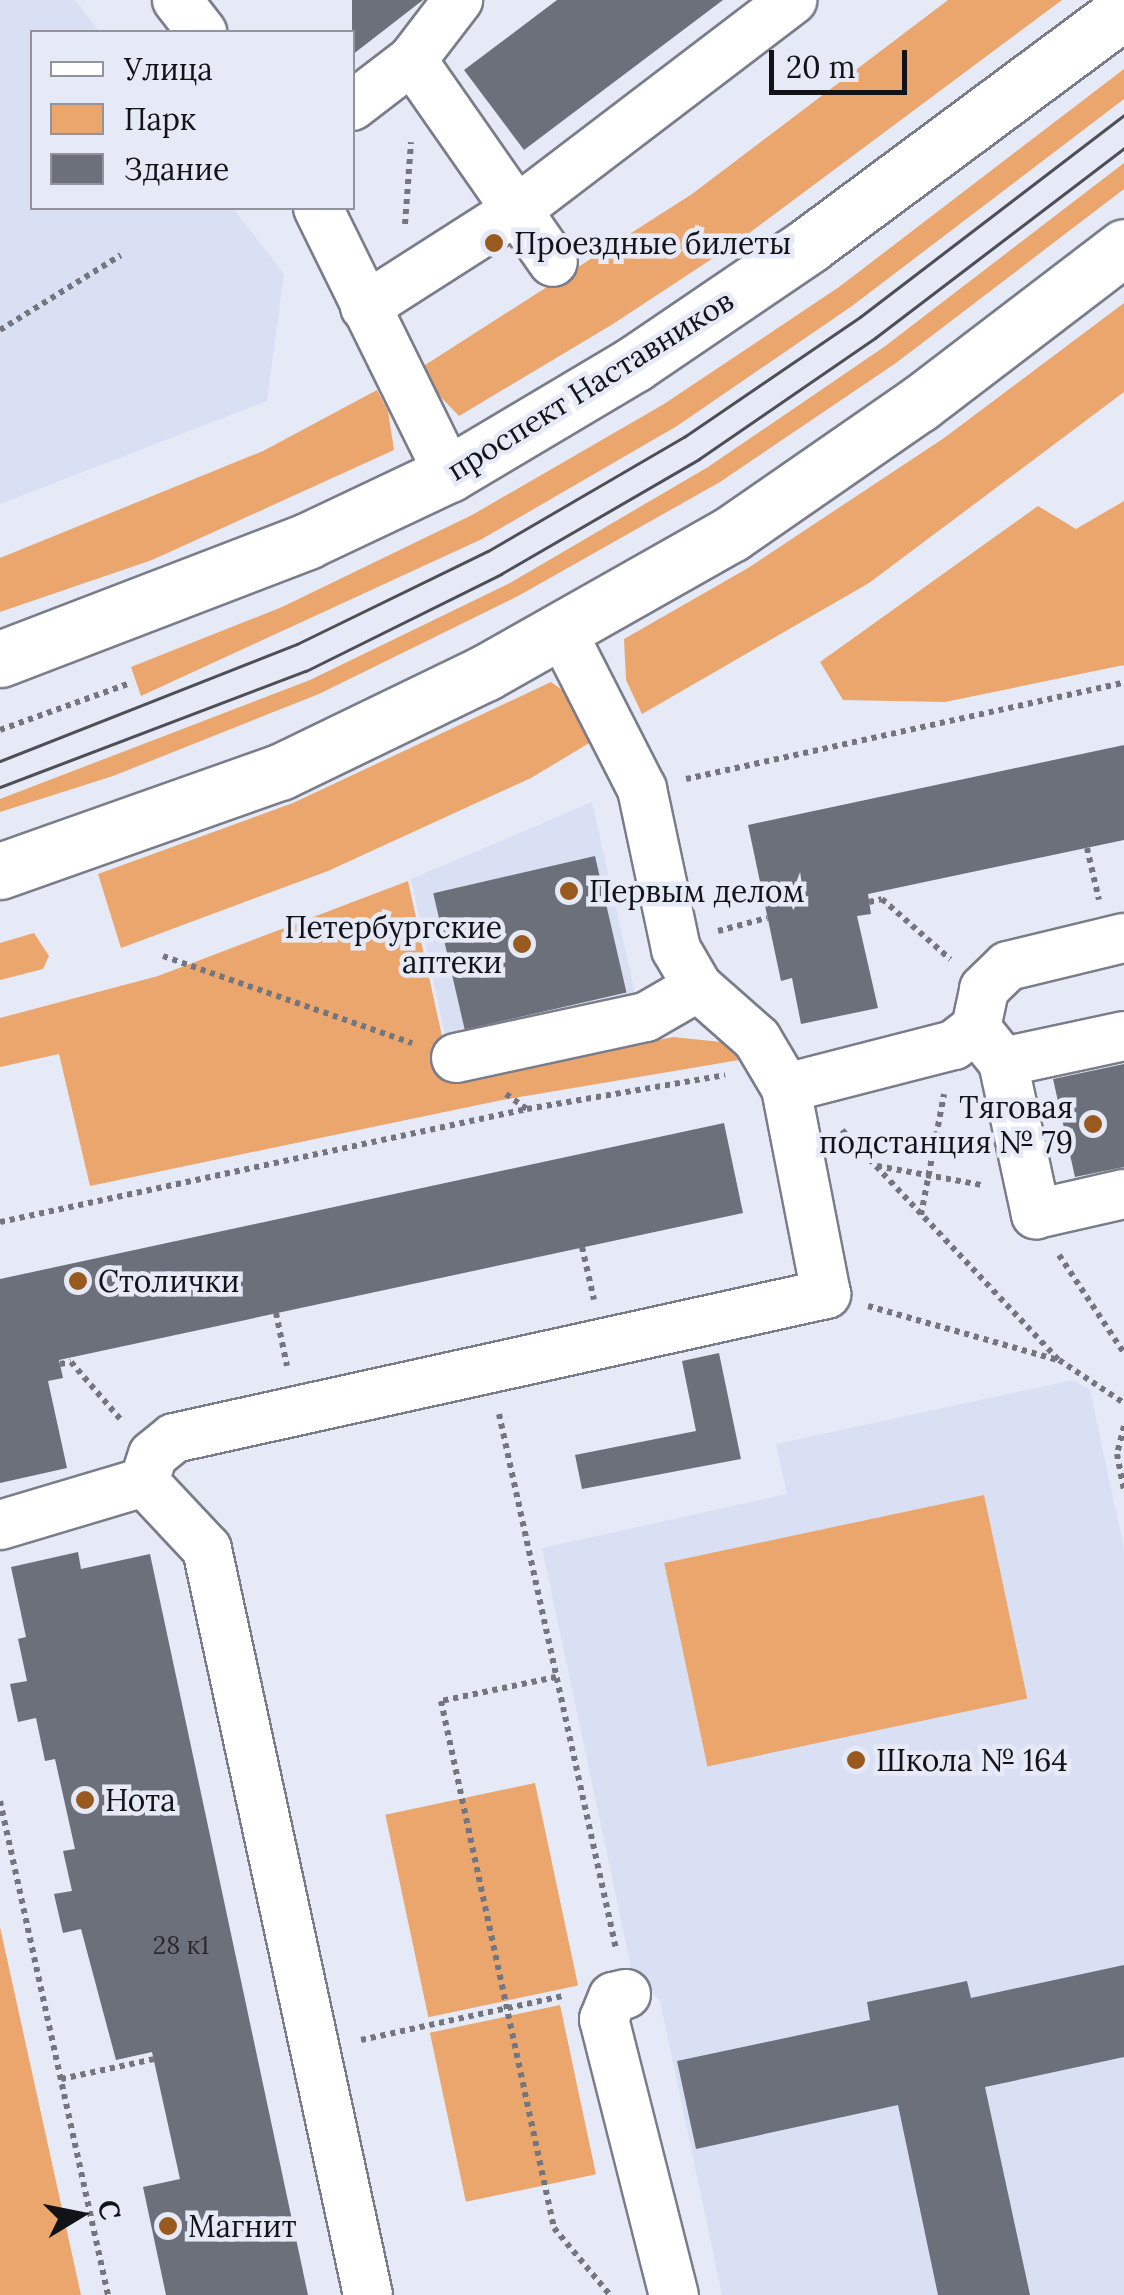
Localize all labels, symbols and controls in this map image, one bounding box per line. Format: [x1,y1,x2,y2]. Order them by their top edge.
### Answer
legend [30,30,355,210]
scale bar [774,30,912,92]
text: 20 m [786,48,855,86]
text: Улица [124,50,213,88]
text: Парк [124,100,196,138]
text: Здание [124,150,229,188]
place label: Проездные билеты [514,225,791,261]
marker: Проездные билеты [483,232,505,254]
street label: проспект Наставников [440,282,740,488]
place label: Первым делом [589,873,805,909]
marker: Первым делом [558,880,580,902]
place label: Петербургские аптеки [284,909,502,980]
marker: Петербургские аптеки [511,933,533,955]
place label: Тяговая подстанция № 79 [819,1089,1073,1160]
marker: Тяговая подстанция № 79 [1082,1113,1104,1135]
place label: Столички [98,1263,240,1299]
marker: Столички [67,1270,89,1292]
place label: Школа № 164 [876,1742,1068,1778]
marker: Школа № 164 [845,1749,867,1771]
place label: Нота [105,1782,176,1818]
marker: Нота [74,1789,96,1811]
house number: 28 к1 [153,1930,209,1960]
north arrow [30,2165,130,2265]
text: С [90,2197,129,2222]
place label: Магнит [188,2208,296,2244]
marker: Магнит [157,2215,179,2237]

